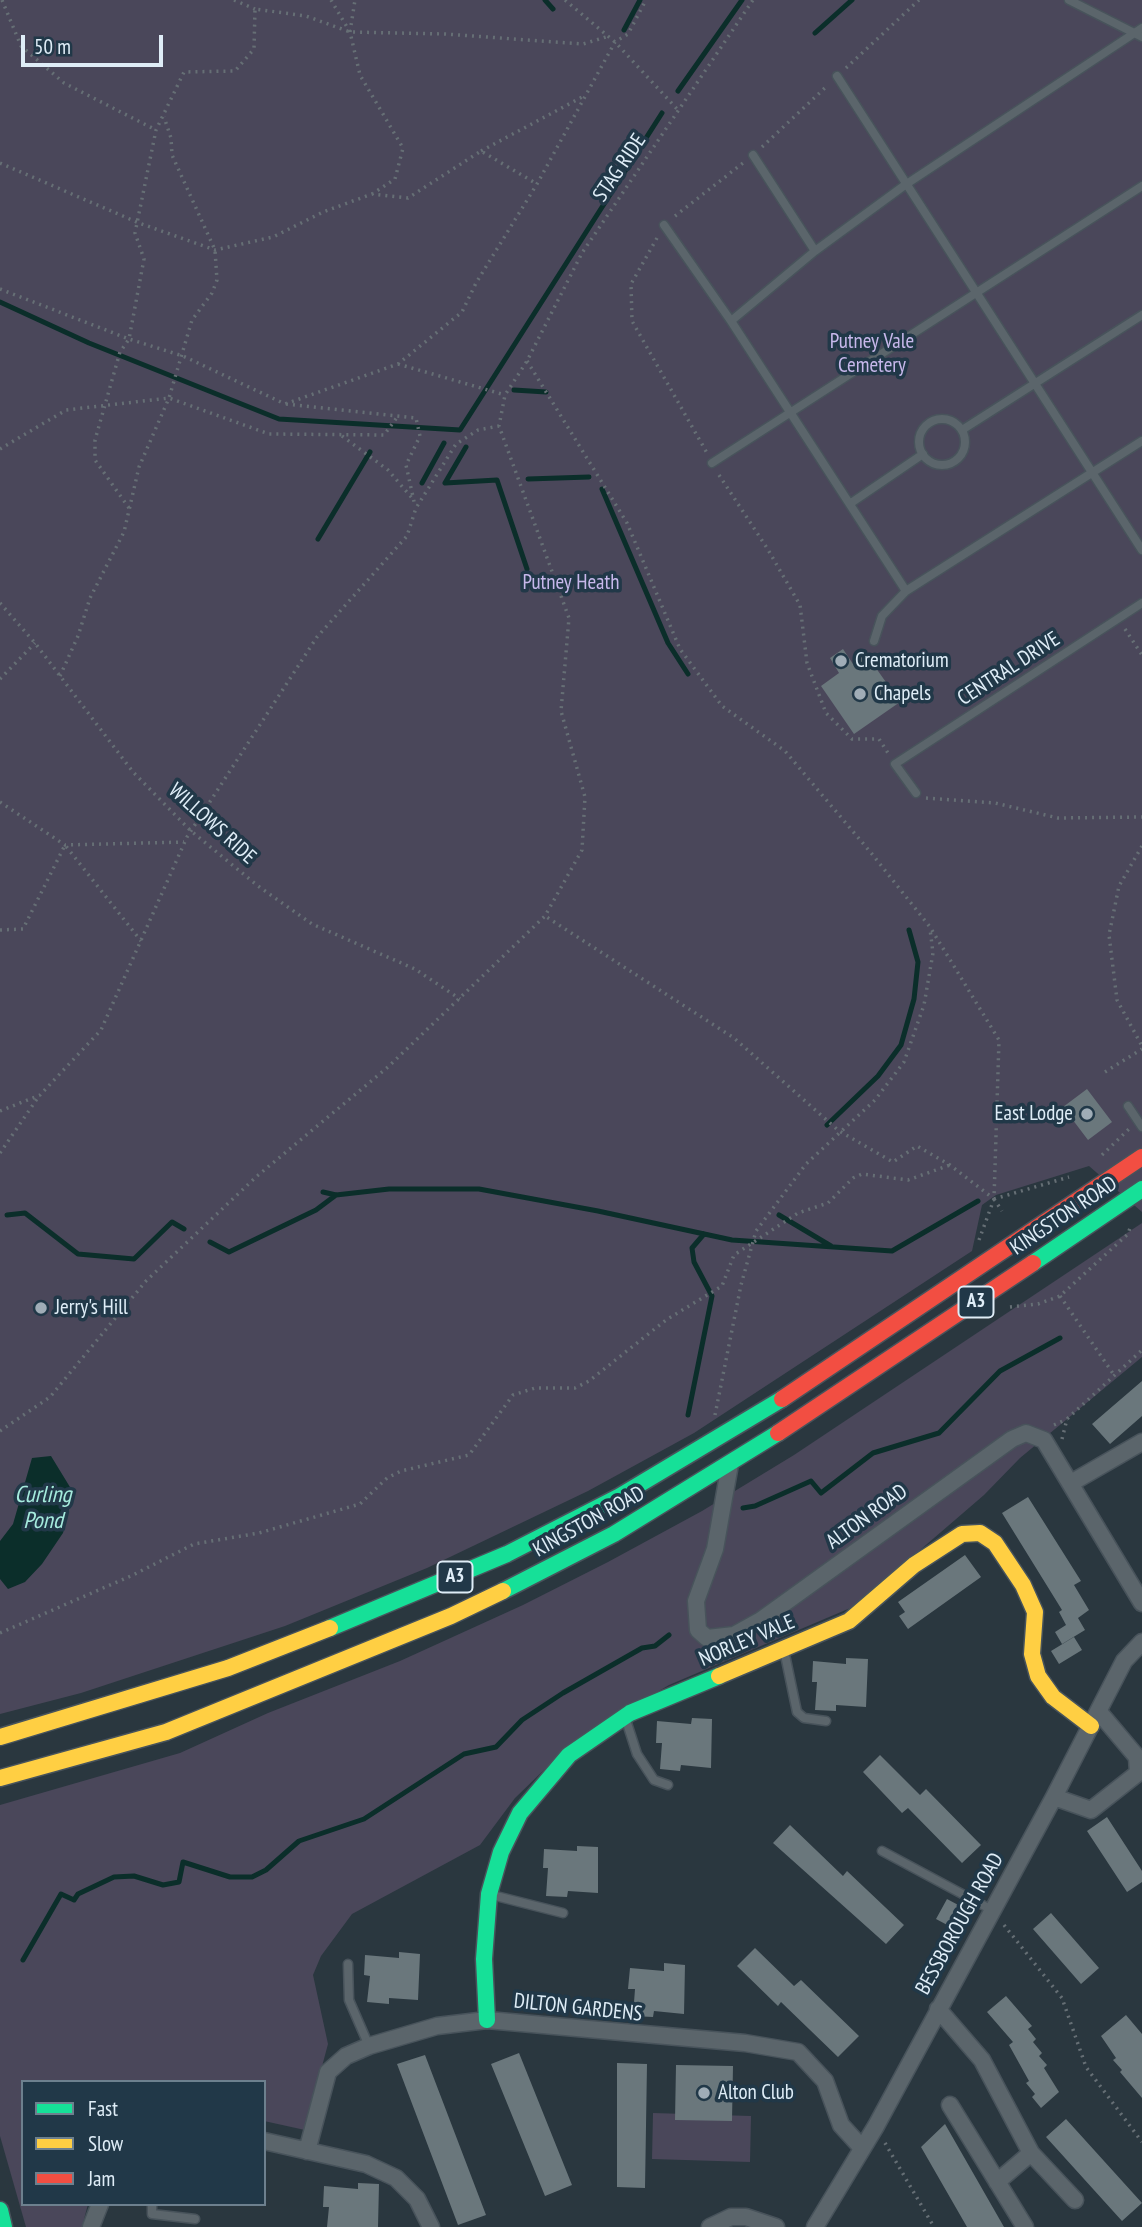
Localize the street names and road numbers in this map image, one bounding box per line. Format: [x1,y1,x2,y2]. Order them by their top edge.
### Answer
street label: STAG RIDE [588,129,652,207]
street label: CENTRAL DRIVE [953,627,1065,711]
street label: WILLOWS RIDE [163,778,261,870]
street label: KINGSTON ROAD [1006,1171,1122,1261]
road number: A3 [958,1286,993,1318]
street label: ALTON ROAD [822,1479,912,1555]
street label: KINGSTON ROAD [529,1481,649,1563]
road number: A3 [438,1562,472,1592]
street label: NORLEY VALE [695,1610,799,1672]
street label: BESSBOROUGH ROAD [911,1849,1009,1999]
street label: DILTON GARDENS [512,1989,644,2027]

